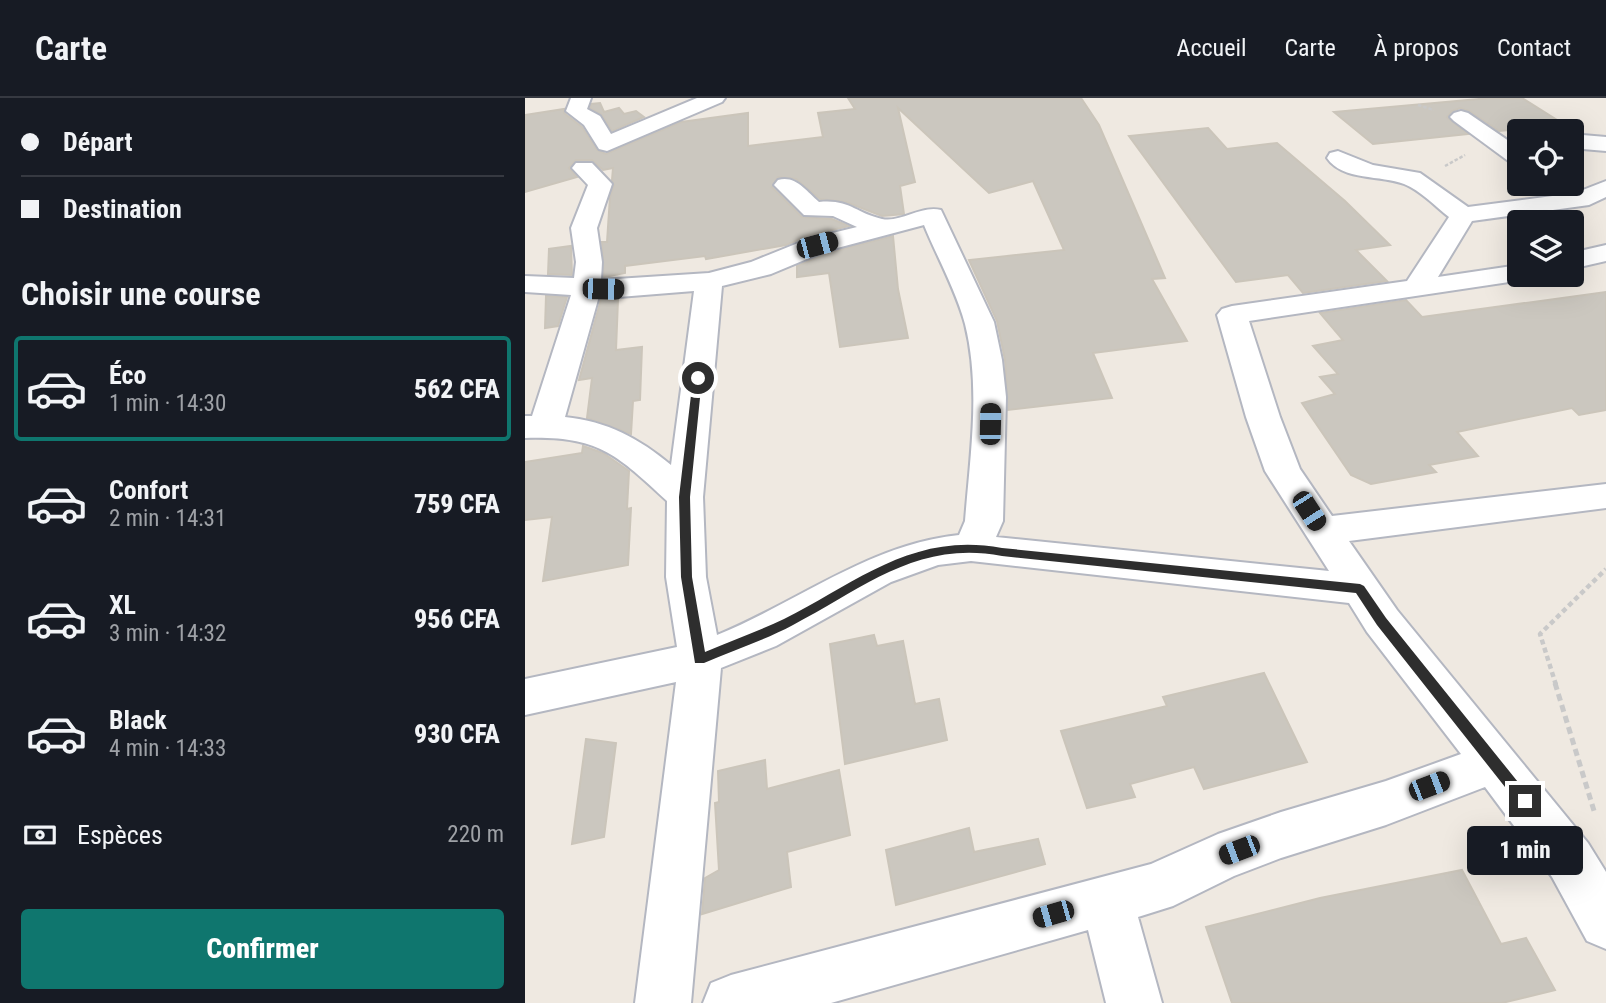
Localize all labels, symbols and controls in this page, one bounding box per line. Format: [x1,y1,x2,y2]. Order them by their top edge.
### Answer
text: Carte [35,29,107,68]
text: Accueil [1177,34,1246,62]
text: Carte [1284,34,1336,62]
text: À propos [1374,34,1459,62]
text: Contact [1497,34,1571,62]
map controls [1507,119,1584,287]
button: locate [1507,119,1584,196]
text: Départ [63,127,132,157]
text: Destination [63,194,182,224]
button: layers [1507,210,1584,287]
car [794,229,841,261]
text: Choisir une course [21,275,261,313]
car [582,278,625,300]
icon: car [25,357,88,420]
text: Éco [109,360,146,390]
route start [682,362,714,394]
text: 562 CFA [414,374,500,404]
text: 1 min · 14:30 [109,390,226,417]
car [980,403,1001,445]
icon: car [25,472,88,535]
text: Confort [109,475,188,505]
car [1289,488,1330,534]
text: 759 CFA [414,489,500,519]
text: 2 min · 14:31 [109,505,226,532]
icon: car [25,587,88,650]
text: XL [109,590,136,620]
text: 956 CFA [414,604,500,634]
text: 3 min · 14:32 [109,620,226,647]
icon: car [25,702,88,765]
text: Black [109,705,167,735]
text: 930 CFA [414,719,500,749]
text: 4 min · 14:33 [109,735,226,762]
car [1406,769,1453,803]
route end [1509,785,1541,817]
icon: cash [21,816,59,854]
text: Espèces [77,820,163,850]
text: 220 m [447,821,504,848]
callout: 1 min [1467,826,1583,874]
car [1216,833,1263,867]
text: 1 min [1499,837,1551,864]
car [1030,898,1077,930]
button: Confirmer [21,909,504,989]

